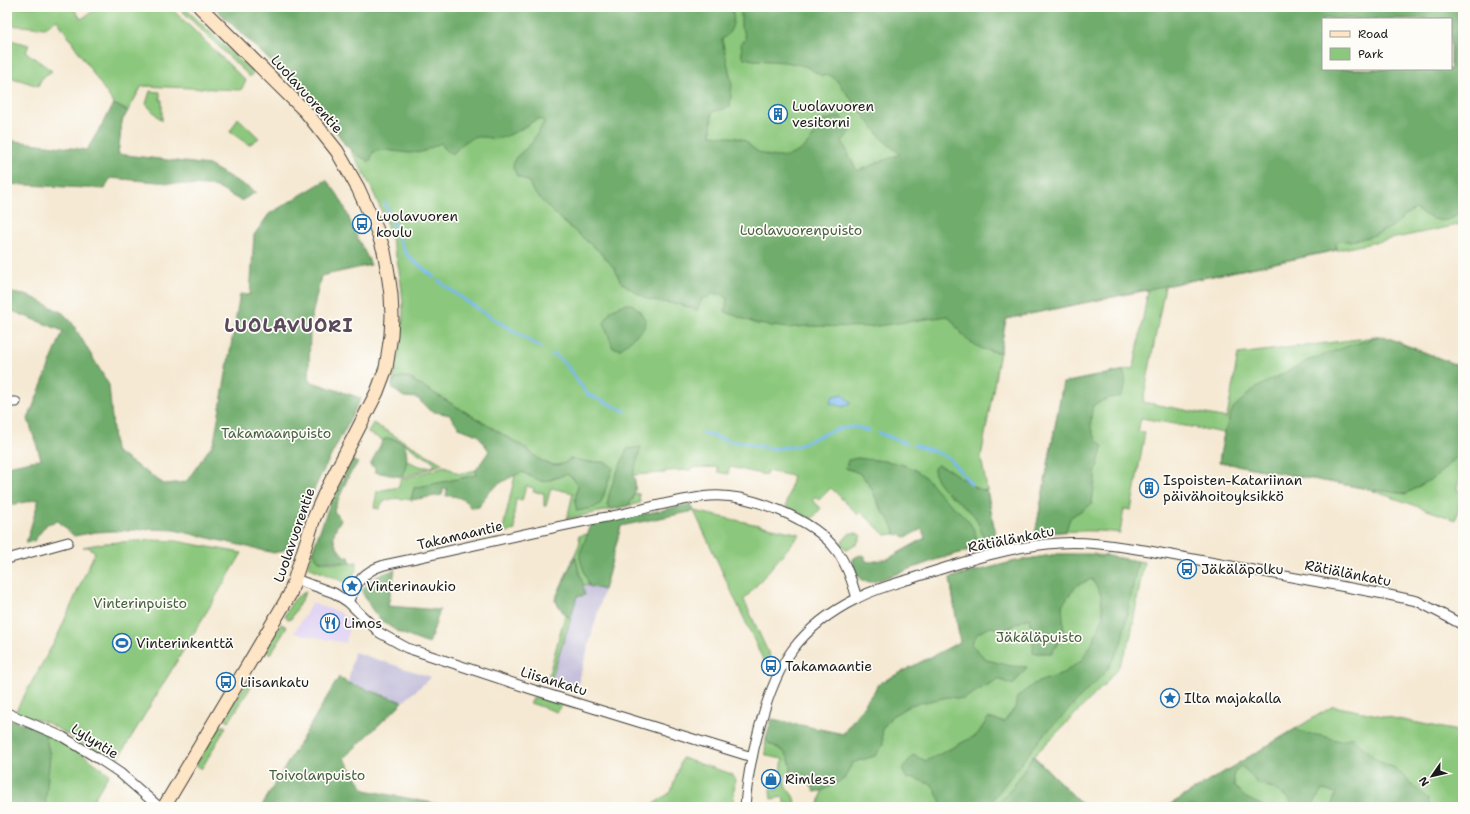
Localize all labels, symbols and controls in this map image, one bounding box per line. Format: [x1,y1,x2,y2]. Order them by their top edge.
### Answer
legend [1322,18,1452,70]
text: Road [1358,26,1389,42]
text: Park [1358,46,1384,62]
street label: Luolavuorentie [267,51,347,137]
place label: Luolavuoren vesitorni [792,97,874,131]
building icon: Luolavuoren vesitorni [767,103,789,125]
place label: Luolavuoren koulu [376,207,458,241]
bus stop icon: Luolavuoren koulu [351,213,373,235]
park label: Luolavuorenpuisto [740,221,862,239]
district label: LUOLAVUORI [224,314,354,338]
park label: Takamaanpuisto [221,424,331,442]
place label: Ispoisten-Katariinan päivähoitoyksikkö [1163,471,1303,505]
building icon: Ispoisten-Katariinan päivähoitoyksikkö [1138,477,1160,499]
street label: Luolavuorentie [269,485,319,585]
street label: Takamaantie [415,516,505,554]
street label: Rätiälänkatu [966,522,1056,556]
street label: Rätiälänkatu [1303,556,1393,590]
bus stop icon: Jäkäläpolku [1176,558,1198,580]
place label: Jäkäläpolku [1201,560,1284,578]
place icon: Vinterinaukio [341,575,363,597]
place label: Vinterinaukio [366,577,456,595]
park label: Vinterinpuisto [93,594,187,612]
restaurant icon: Limos [319,612,341,634]
place label: Limos [344,614,382,632]
park label: Jäkäläpuisto [996,628,1082,646]
sports icon: Vinterinkenttä [111,632,133,654]
place label: Vinterinkenttä [136,634,234,652]
bus stop icon: Takamaantie [760,655,782,677]
place label: Takamaantie [785,657,872,675]
street label: Liisankatu [518,662,590,700]
bus stop icon: Liisankatu [215,671,237,693]
place label: Liisankatu [240,673,309,691]
place icon: Ilta majakalla [1159,687,1181,709]
place label: Ilta majakalla [1184,689,1282,707]
street label: Lylyntie [68,719,122,763]
north arrow [1412,756,1452,796]
park label: Toivolanpuisto [269,766,365,784]
shop icon: Rimless [760,768,782,790]
place label: Rimless [785,770,836,788]
text: N [1415,773,1433,789]

